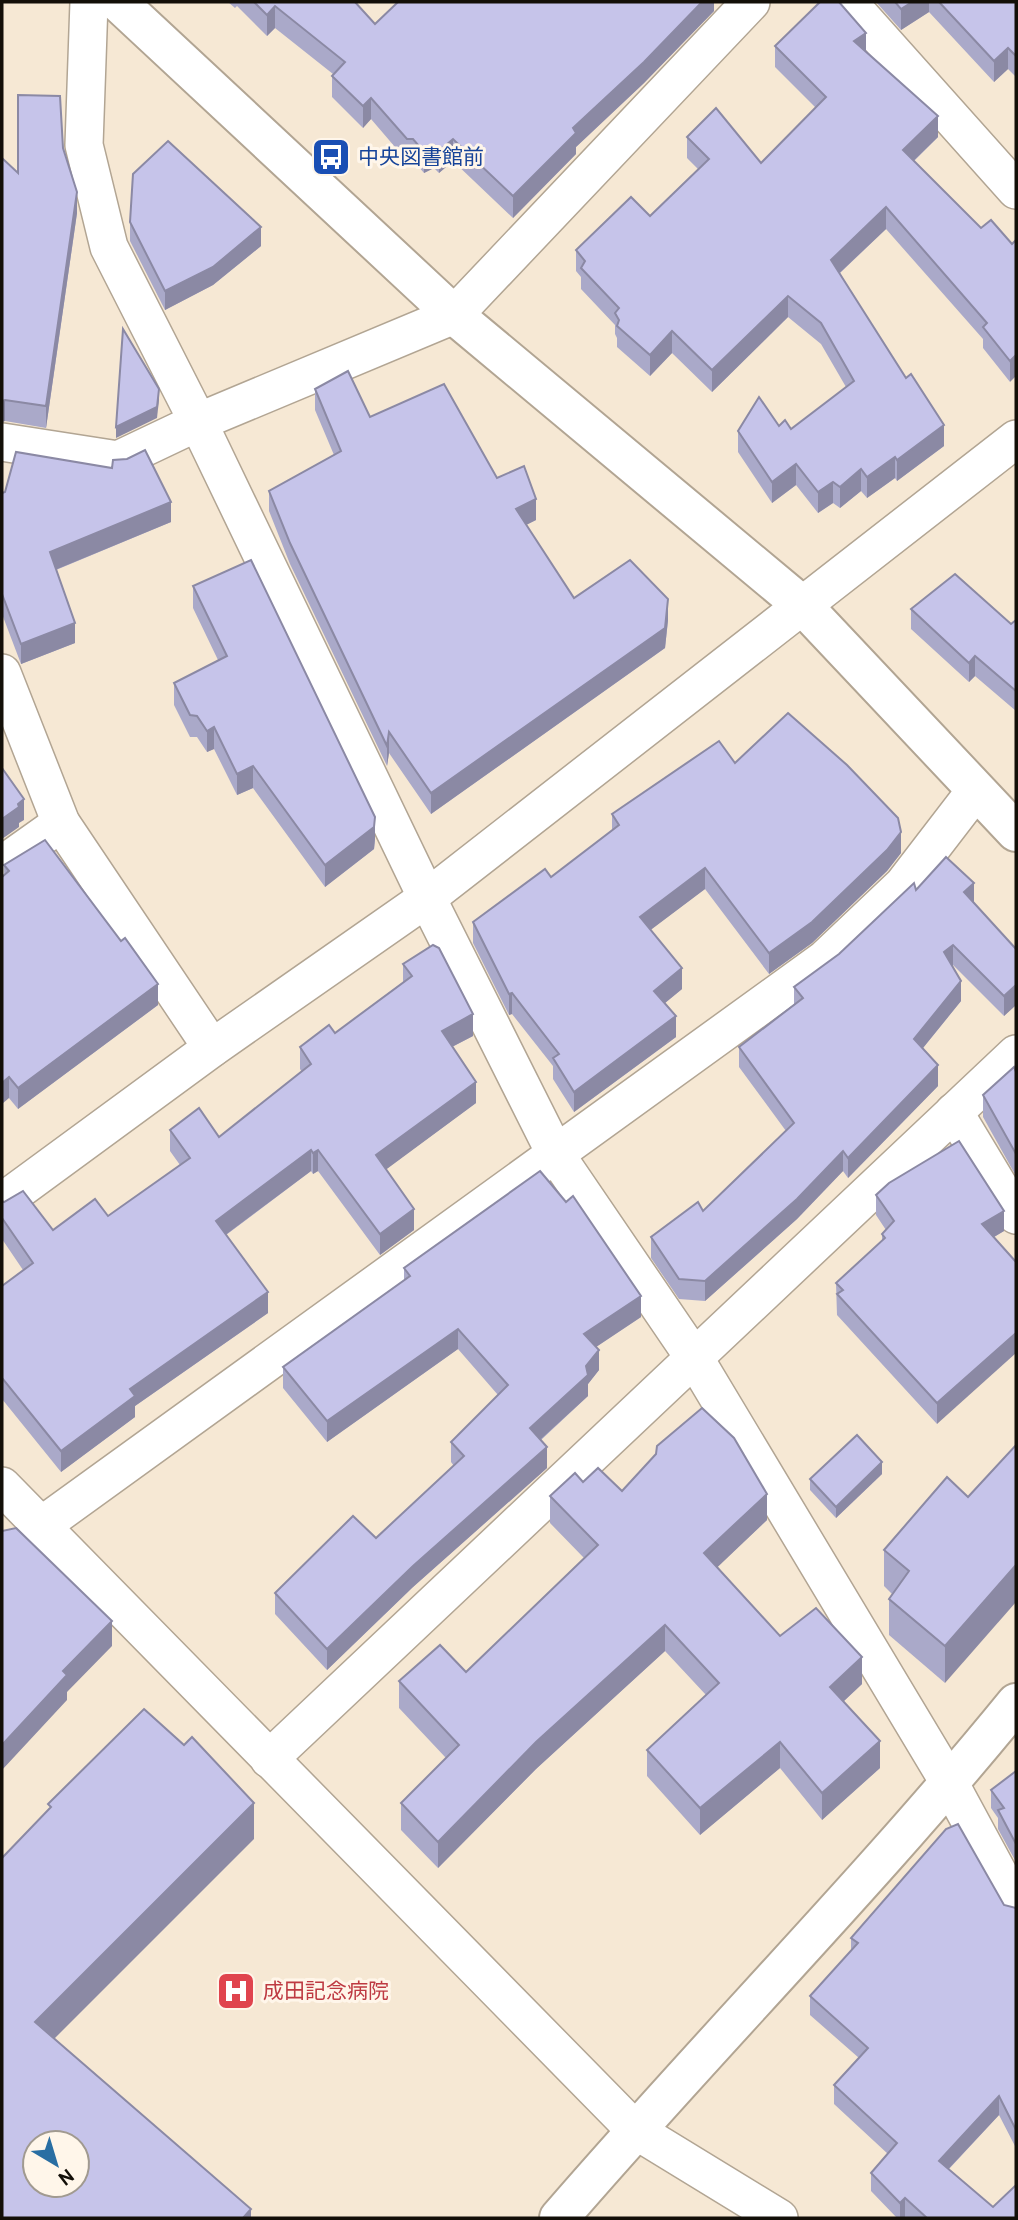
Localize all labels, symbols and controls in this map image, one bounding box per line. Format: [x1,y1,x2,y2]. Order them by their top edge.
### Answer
bus stop icon: 中央図書館前 [310,136,352,178]
place label: 中央図書館前 [358,145,484,172]
hospital icon: 成田記念病院 [215,1970,257,2012]
place label: 成田記念病院 [263,1979,389,2006]
north arrow [21,2129,91,2199]
text: N [52,2162,78,2189]

